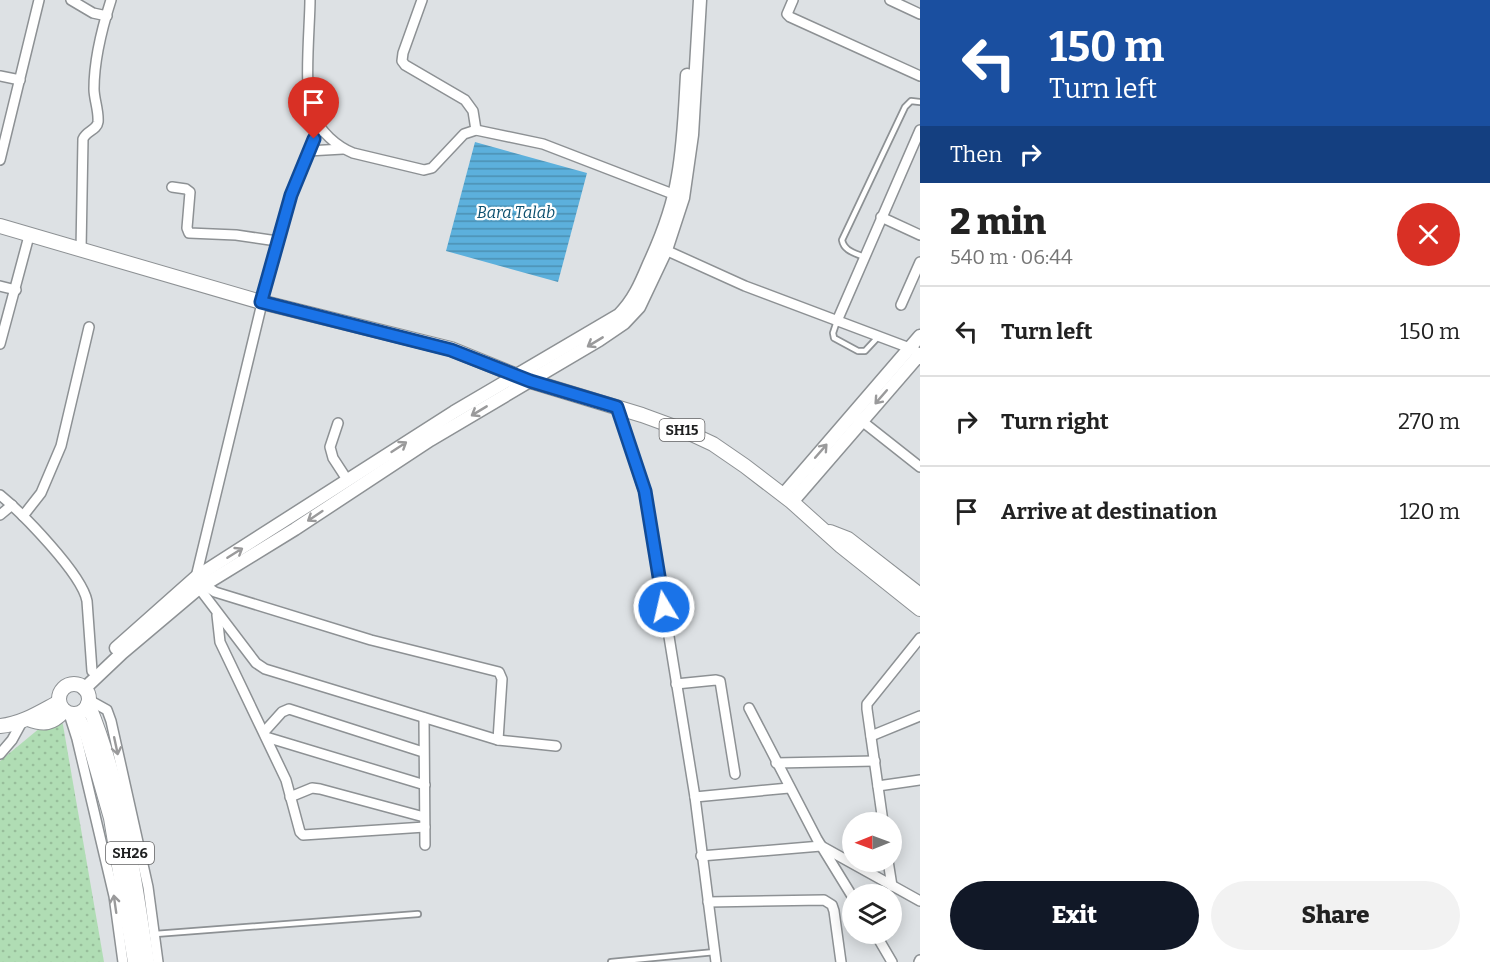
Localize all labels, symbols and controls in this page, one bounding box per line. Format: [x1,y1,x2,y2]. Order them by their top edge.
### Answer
text: 150 m [1049,22,1164,72]
icon: left [950,24,1028,102]
text: Turn left [1049,73,1157,105]
pin [288,77,339,139]
icon: arrive [297,86,330,119]
icon: right [1014,138,1047,171]
text: Then [950,141,1002,168]
text: 2 min [950,200,1046,244]
water label: Bara Talab [477,203,555,222]
button: close [1397,203,1460,266]
text: 540 m · 06:44 [950,245,1073,269]
icon: left [950,315,983,348]
text: Turn left [1001,318,1093,345]
text: 150 m [1400,318,1460,345]
one-way arrow [587,337,604,349]
one-way arrow [874,389,888,404]
one-way arrow [471,405,488,417]
icon: right [950,405,983,438]
text: Turn right [1001,408,1109,435]
text: 270 m [1398,408,1460,435]
road number: SH15 [660,419,704,441]
one-way arrow [390,441,407,453]
one-way arrow [814,443,828,458]
icon: arrive [950,495,983,528]
text: Arrive at destination [1001,498,1217,525]
text: 120 m [1400,498,1460,525]
one-way arrow [307,510,324,522]
one-way arrow [227,546,244,559]
position arrow [632,575,696,639]
one-way arrow [111,737,123,756]
north arrow [842,812,902,872]
map controls [842,812,902,944]
road number: SH26 [106,842,154,864]
button: Exit [950,881,1199,950]
button: Share [1211,881,1460,950]
button: layers [842,884,902,944]
one-way arrow [110,895,121,914]

